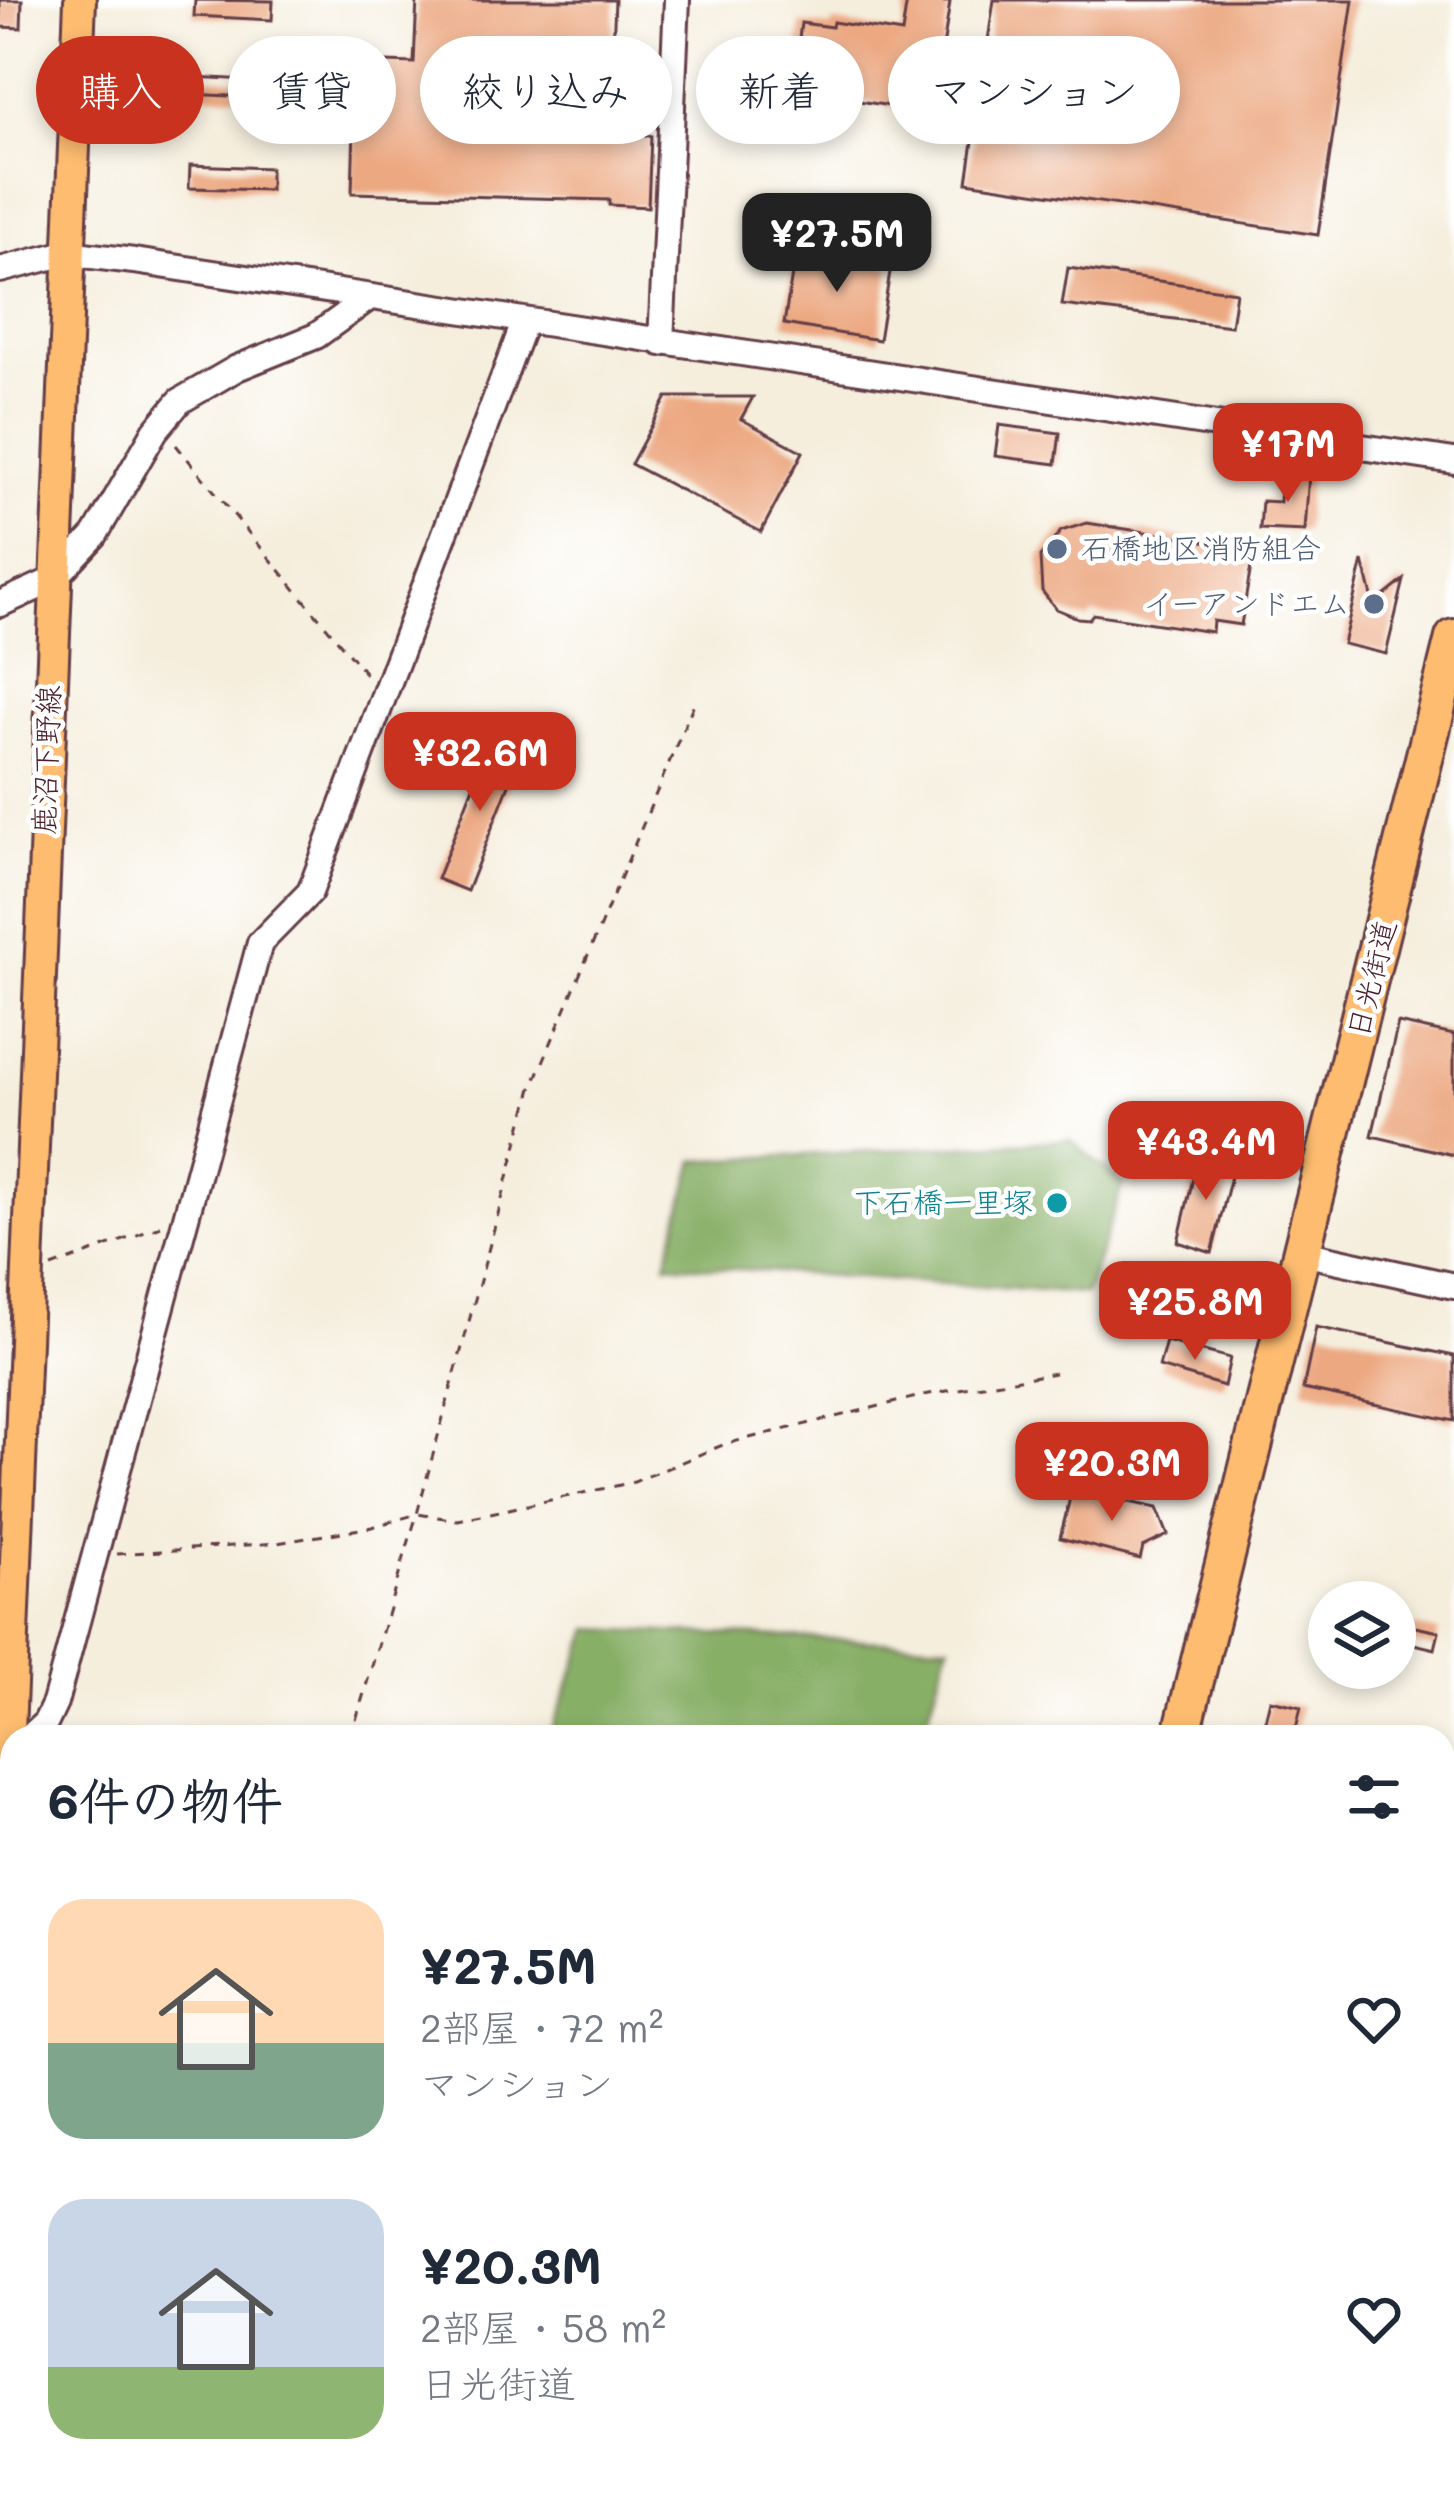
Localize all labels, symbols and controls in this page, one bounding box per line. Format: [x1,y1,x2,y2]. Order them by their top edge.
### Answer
chip: 購入 [36,36,204,144]
chip: 賃貸 [228,36,396,144]
chip: 絞り込み [420,36,672,144]
chip: 新着 [696,36,864,144]
chip: マンション [888,36,1180,144]
pin: ¥27.5M [739,193,935,295]
text: ¥27.5M [769,206,905,257]
pin: ¥17M [1217,403,1359,505]
text: ¥17M [1240,416,1336,467]
place label: 石橋地区消防組合 [1081,527,1321,567]
marker: 石橋地区消防組合 [1044,536,1070,562]
place label: イーアンドエム [1143,582,1350,622]
marker: イーアンドエム [1361,591,1387,617]
street label: 鹿沼下野線 [22,684,68,836]
pin: ¥32.6M [382,712,578,814]
text: ¥32.6M [411,725,549,776]
street label: 日光街道 [1336,915,1404,1042]
pin: ¥43.4M [1108,1101,1304,1203]
text: ¥43.4M [1135,1114,1277,1165]
place label: 下石橋一里塚 [853,1181,1033,1221]
marker: 下石橋一里塚 [1044,1190,1070,1216]
pin: ¥25.8M [1097,1261,1293,1363]
text: ¥25.8M [1126,1274,1264,1325]
pin: ¥20.3M [1014,1422,1210,1524]
text: ¥20.3M [1042,1435,1182,1486]
map controls [1308,1581,1416,1689]
button: layers [1308,1581,1416,1689]
icon: filters [1341,1764,1407,1830]
text: 6件の物件 [48,1765,283,1832]
text: ¥27.5M [420,1930,597,1997]
icon: home [144,1947,288,2091]
icon: heart [1341,1986,1407,2052]
text: 2部屋 · 72 m² [420,2001,663,2052]
text: マンション [420,2057,613,2108]
text: ¥20.3M [420,2230,602,2297]
icon: home [144,2247,288,2391]
icon: heart [1341,2286,1407,2352]
text: 2部屋 · 58 m² [420,2301,666,2352]
text: 日光街道 [420,2357,576,2408]

